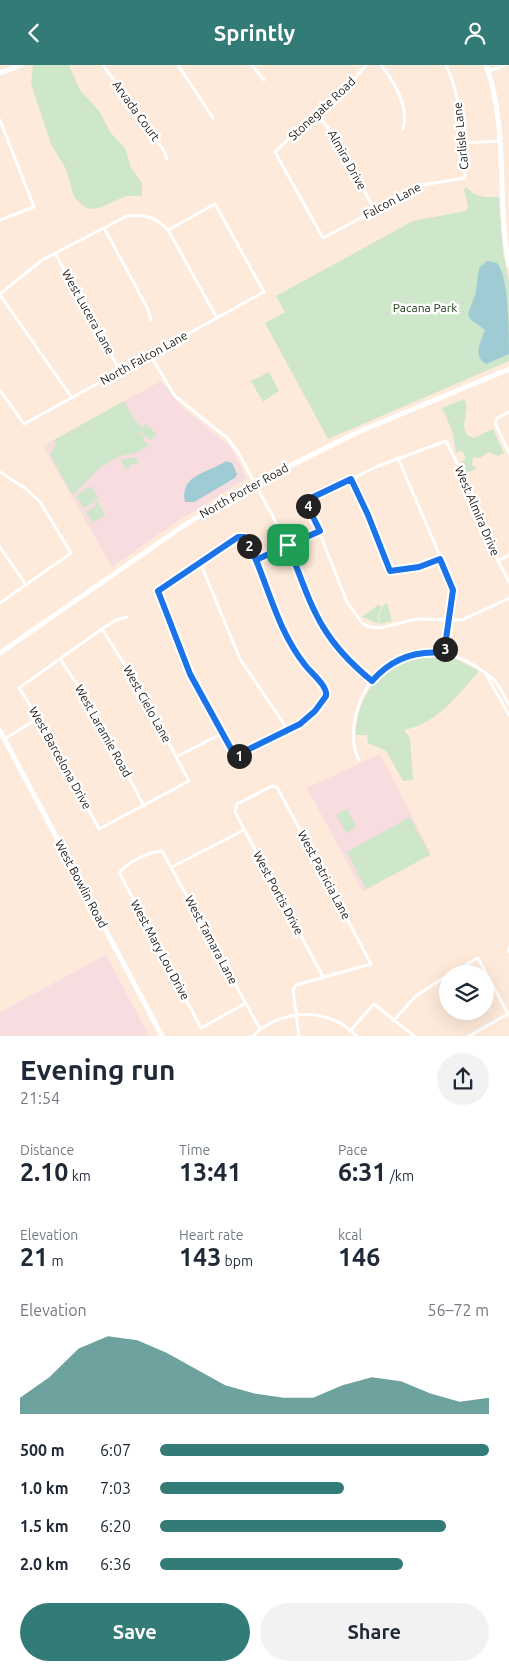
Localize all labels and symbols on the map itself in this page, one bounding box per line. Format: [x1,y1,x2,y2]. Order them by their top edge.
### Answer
street label: Stonegate Road [286,74,358,143]
street label: Arvada Court [110,78,163,143]
street label: Carlisle Lane [451,102,471,170]
street label: Almira Drive [326,128,369,192]
street label: Falcon Lane [361,180,423,221]
street label: West Lucera Lane [60,267,117,356]
park label: Pacana Park [393,301,457,314]
street label: North Falcon Lane [98,328,190,387]
street label: North Porter Road [197,461,290,520]
street label: West Almira Drive [453,464,502,558]
pin: 4 [296,493,320,519]
pin [267,524,309,566]
pin: 2 [236,533,262,559]
pin: 3 [432,637,458,661]
street label: West Cielo Lane [121,663,174,744]
street label: West Laramie Road [73,682,134,779]
street label: West Barcelona Drive [27,704,94,811]
pin: 1 [226,743,252,769]
street label: West Patricia Lane [296,828,353,921]
street label: West Bowlin Road [53,838,110,930]
street label: West Portis Drive [251,849,306,937]
street label: West Tamara Lane [183,893,240,986]
street label: West Mary Lou Drive [129,898,192,1002]

